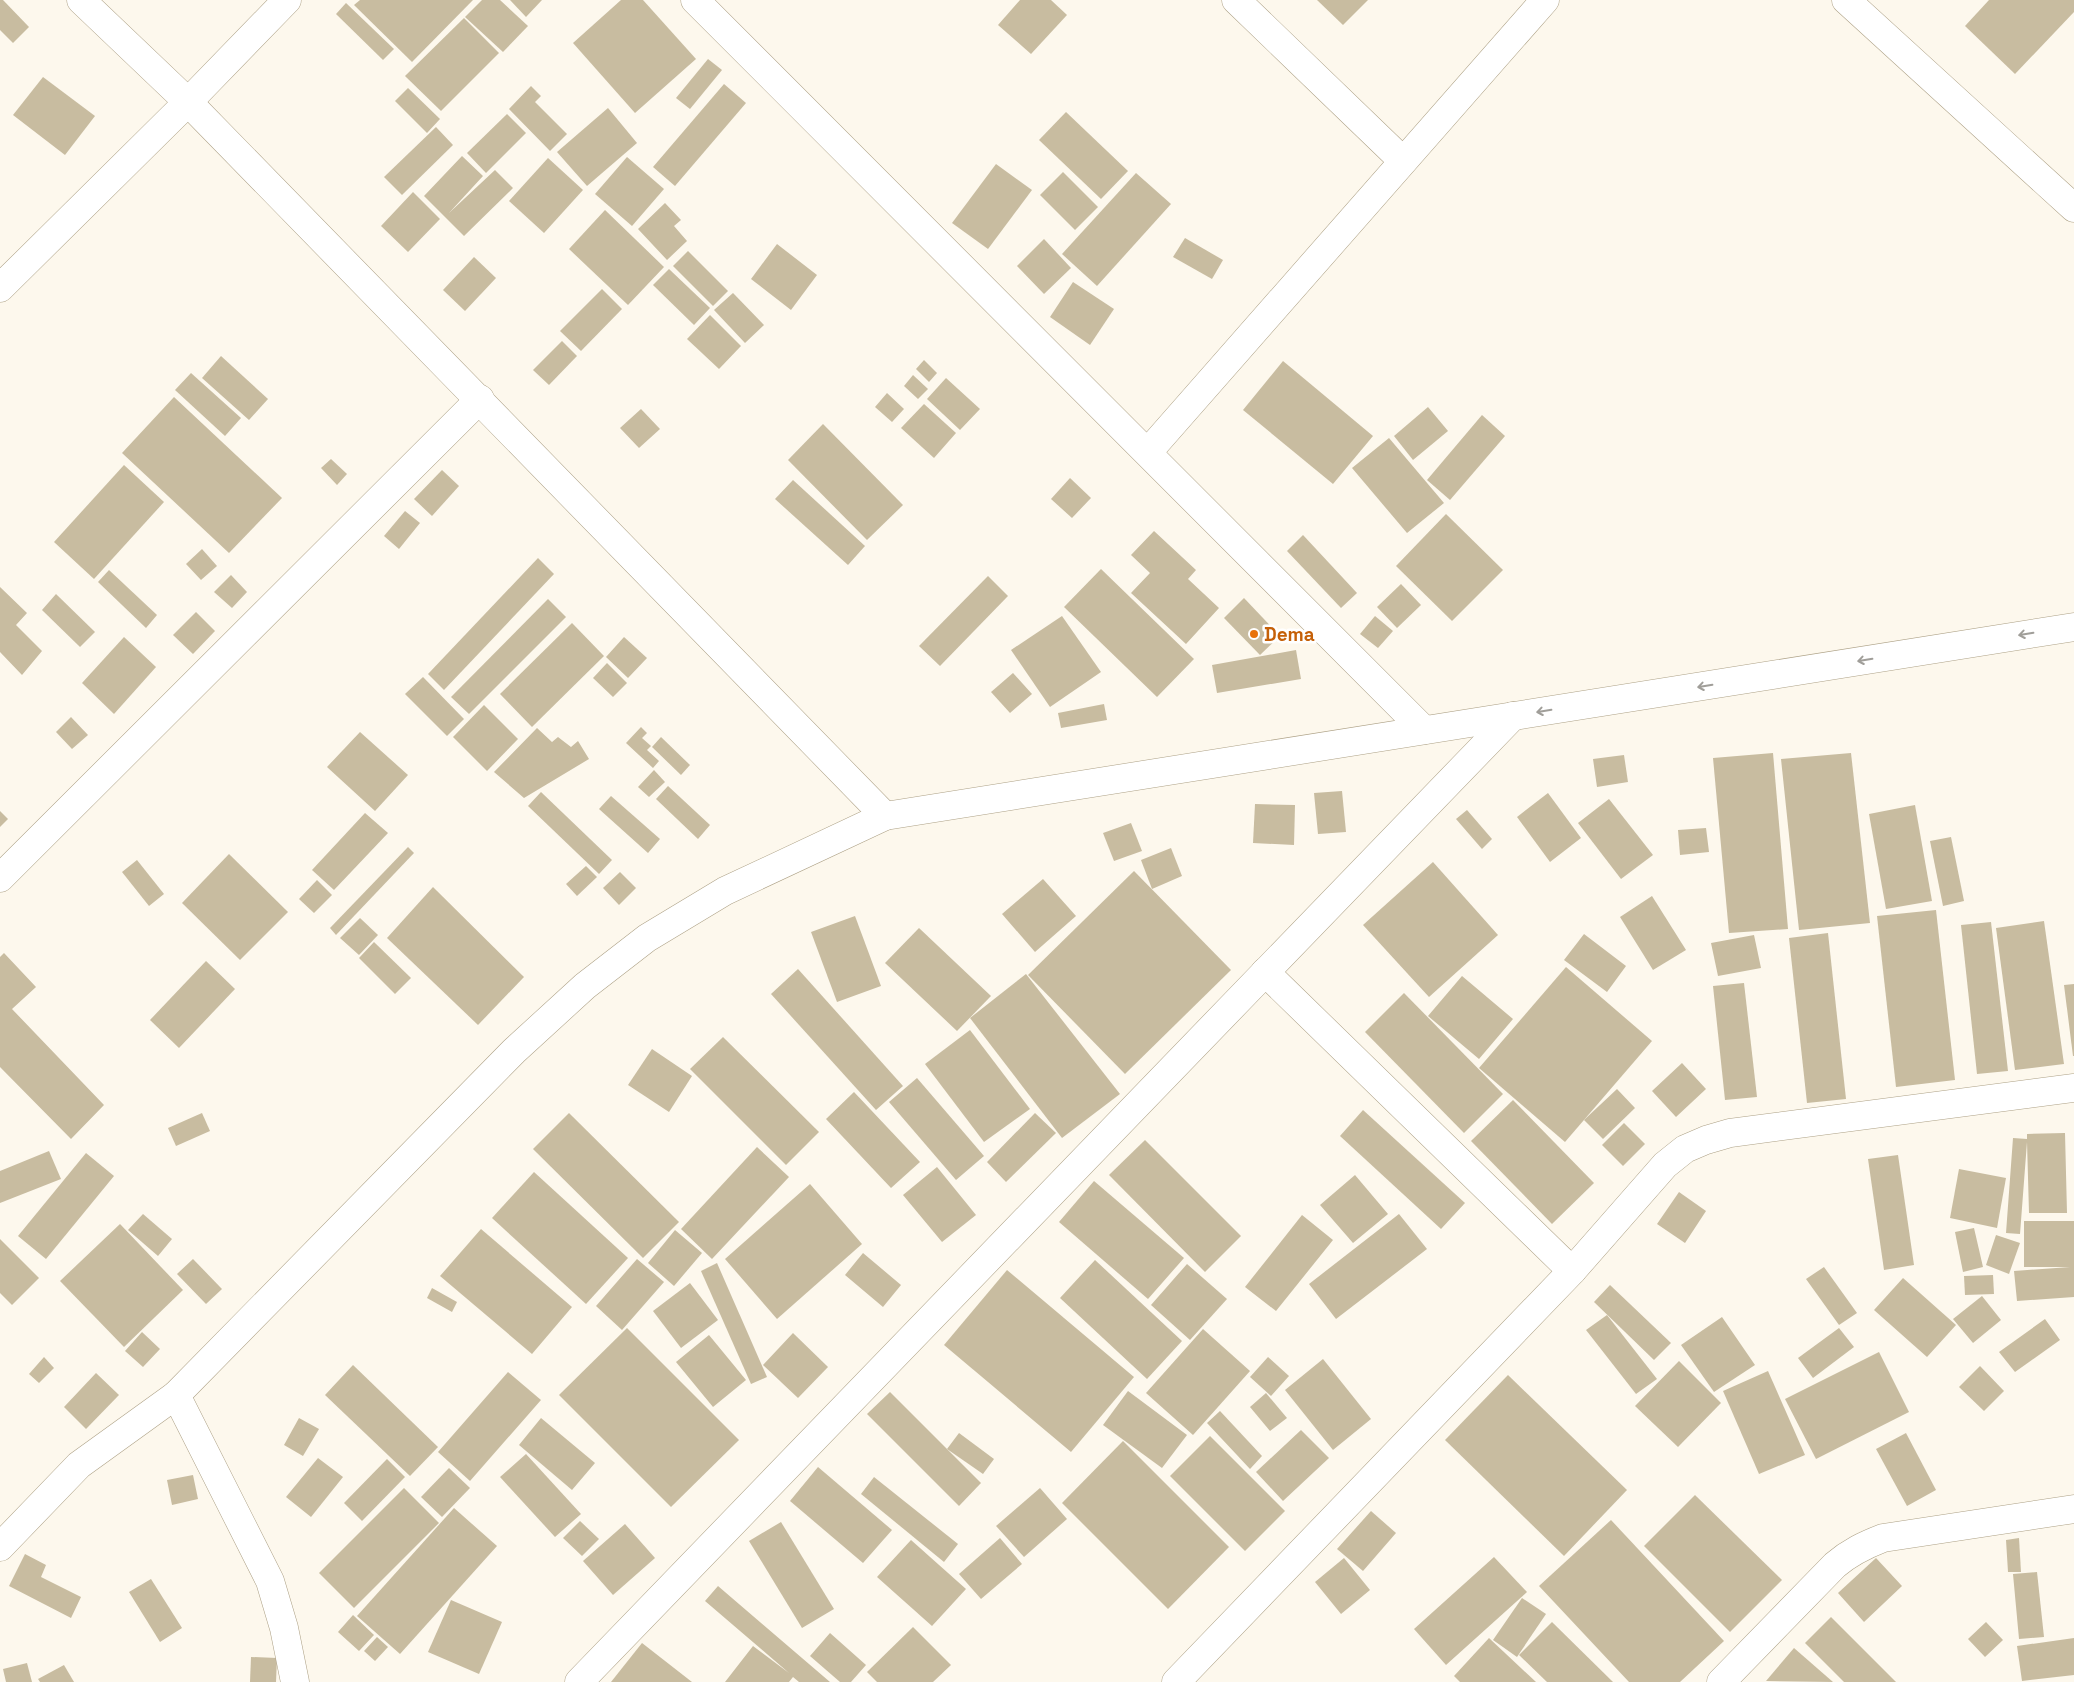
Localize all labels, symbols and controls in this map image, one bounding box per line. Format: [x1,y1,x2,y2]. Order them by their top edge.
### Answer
place label: Dema [1264,622,1315,647]
marker: Dema [1248,628,1260,640]
one-way arrow [2018,630,2034,640]
one-way arrow [1858,655,1874,665]
one-way arrow [1697,681,1713,691]
one-way arrow [1537,707,1553,717]

